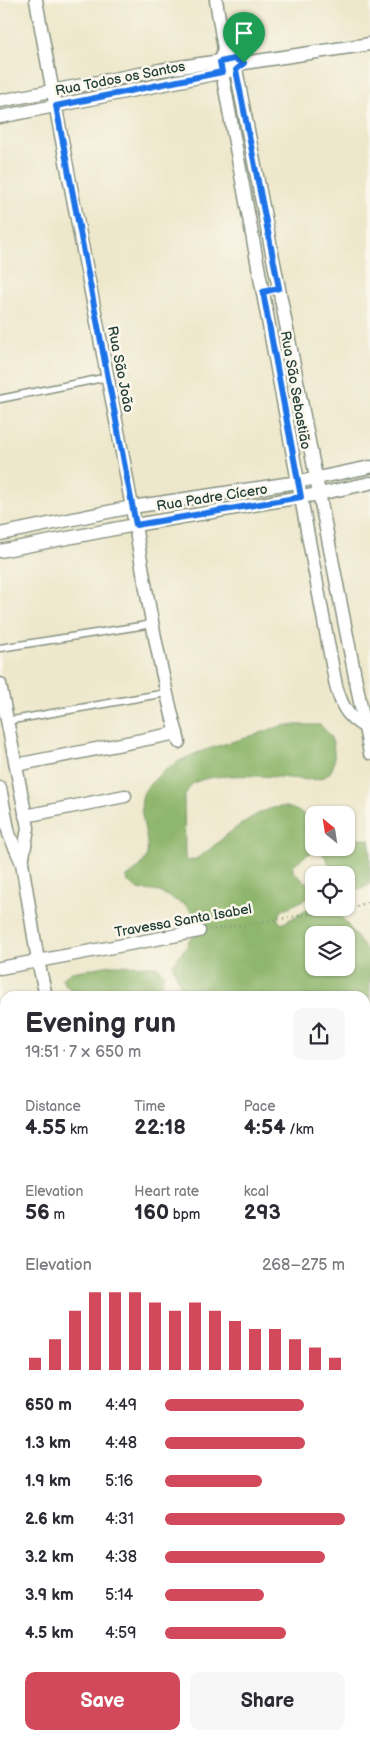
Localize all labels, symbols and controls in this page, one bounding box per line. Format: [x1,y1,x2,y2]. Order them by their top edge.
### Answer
pin [223,12,265,63]
icon: arrive [230,19,258,47]
street label: Rua Todos os Santos [54,58,187,99]
street label: Rua São João [104,324,137,414]
street label: Rua São Sebastião [277,329,314,451]
street label: Rua Padre Cícero [155,480,269,515]
north arrow [305,806,355,856]
map controls [305,806,355,976]
button: locate [305,866,355,916]
street label: Travessa Santa Isabel [113,900,253,941]
button: layers [305,926,355,976]
text: Evening run [25,1007,176,1040]
button: share [293,1008,345,1060]
text: 19:51 · 7 × 650 m [25,1043,141,1062]
text: Distance [25,1098,81,1115]
text: Time [134,1098,165,1115]
text: Pace [244,1098,276,1115]
text: 4.55 [25,1115,66,1140]
text: 22:18 [134,1115,186,1140]
text: 4:54 [244,1115,286,1140]
text: km [66,1121,88,1138]
text: /km [286,1121,314,1138]
text: Elevation [25,1183,83,1200]
text: Heart rate [134,1183,199,1200]
text: kcal [244,1183,269,1200]
text: 56 [25,1200,50,1225]
text: 160 [134,1200,169,1225]
text: 293 [244,1200,281,1225]
text: m [50,1206,65,1223]
text: bpm [169,1206,200,1223]
text: Elevation [25,1256,92,1275]
text: 268–275 m [262,1256,345,1275]
text: 650 m [25,1396,72,1415]
text: 4:49 [105,1396,137,1415]
text: 1.3 km [25,1434,71,1453]
text: 4:48 [105,1434,137,1453]
text: 1.9 km [25,1472,71,1491]
text: 5:16 [105,1472,133,1491]
text: 2.6 km [25,1510,74,1529]
text: 4:31 [105,1510,134,1529]
text: 3.2 km [25,1548,74,1567]
text: 4:38 [105,1548,137,1567]
text: 3.9 km [25,1586,74,1605]
text: 5:14 [105,1586,133,1605]
text: 4.5 km [25,1624,74,1643]
text: 4:59 [105,1624,136,1643]
button: Save [25,1672,180,1730]
button: Share [190,1672,345,1730]

